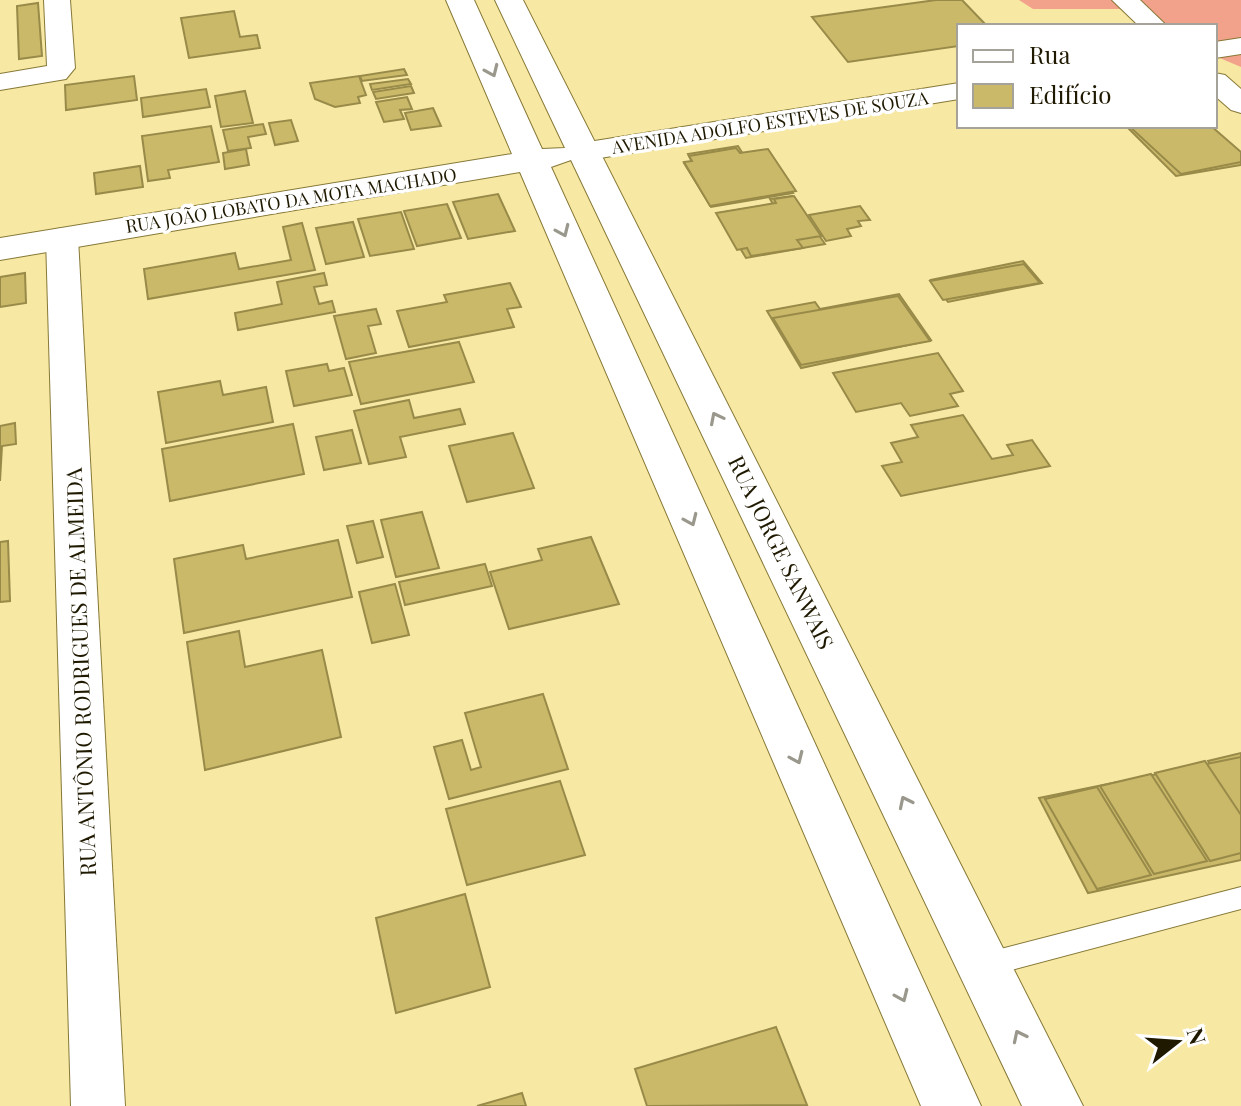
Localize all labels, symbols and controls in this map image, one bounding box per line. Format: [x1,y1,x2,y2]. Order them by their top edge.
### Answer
legend [957,24,1217,128]
text: Rua [1029,38,1070,70]
one-way arrow [482,63,498,77]
text: Edifício [1029,78,1111,110]
street label: AVENIDA ADOLFO ESTEVES DE SOUZA [609,85,931,159]
street label: RUA JOÃO LOBATO DA MOTA MACHADO [124,162,458,238]
one-way arrow [554,223,570,237]
one-way arrow [711,412,726,427]
street label: RUA JORGE SANWAIS [722,450,842,654]
street label: RUA ANTÔNIO RODRIGUES DE ALMEIDA [58,467,102,877]
one-way arrow [682,512,698,526]
one-way arrow [787,750,803,764]
one-way arrow [899,796,915,811]
one-way arrow [892,987,908,1002]
north arrow [1137,1002,1217,1082]
text: N [1180,1024,1214,1048]
one-way arrow [1013,1030,1029,1044]

